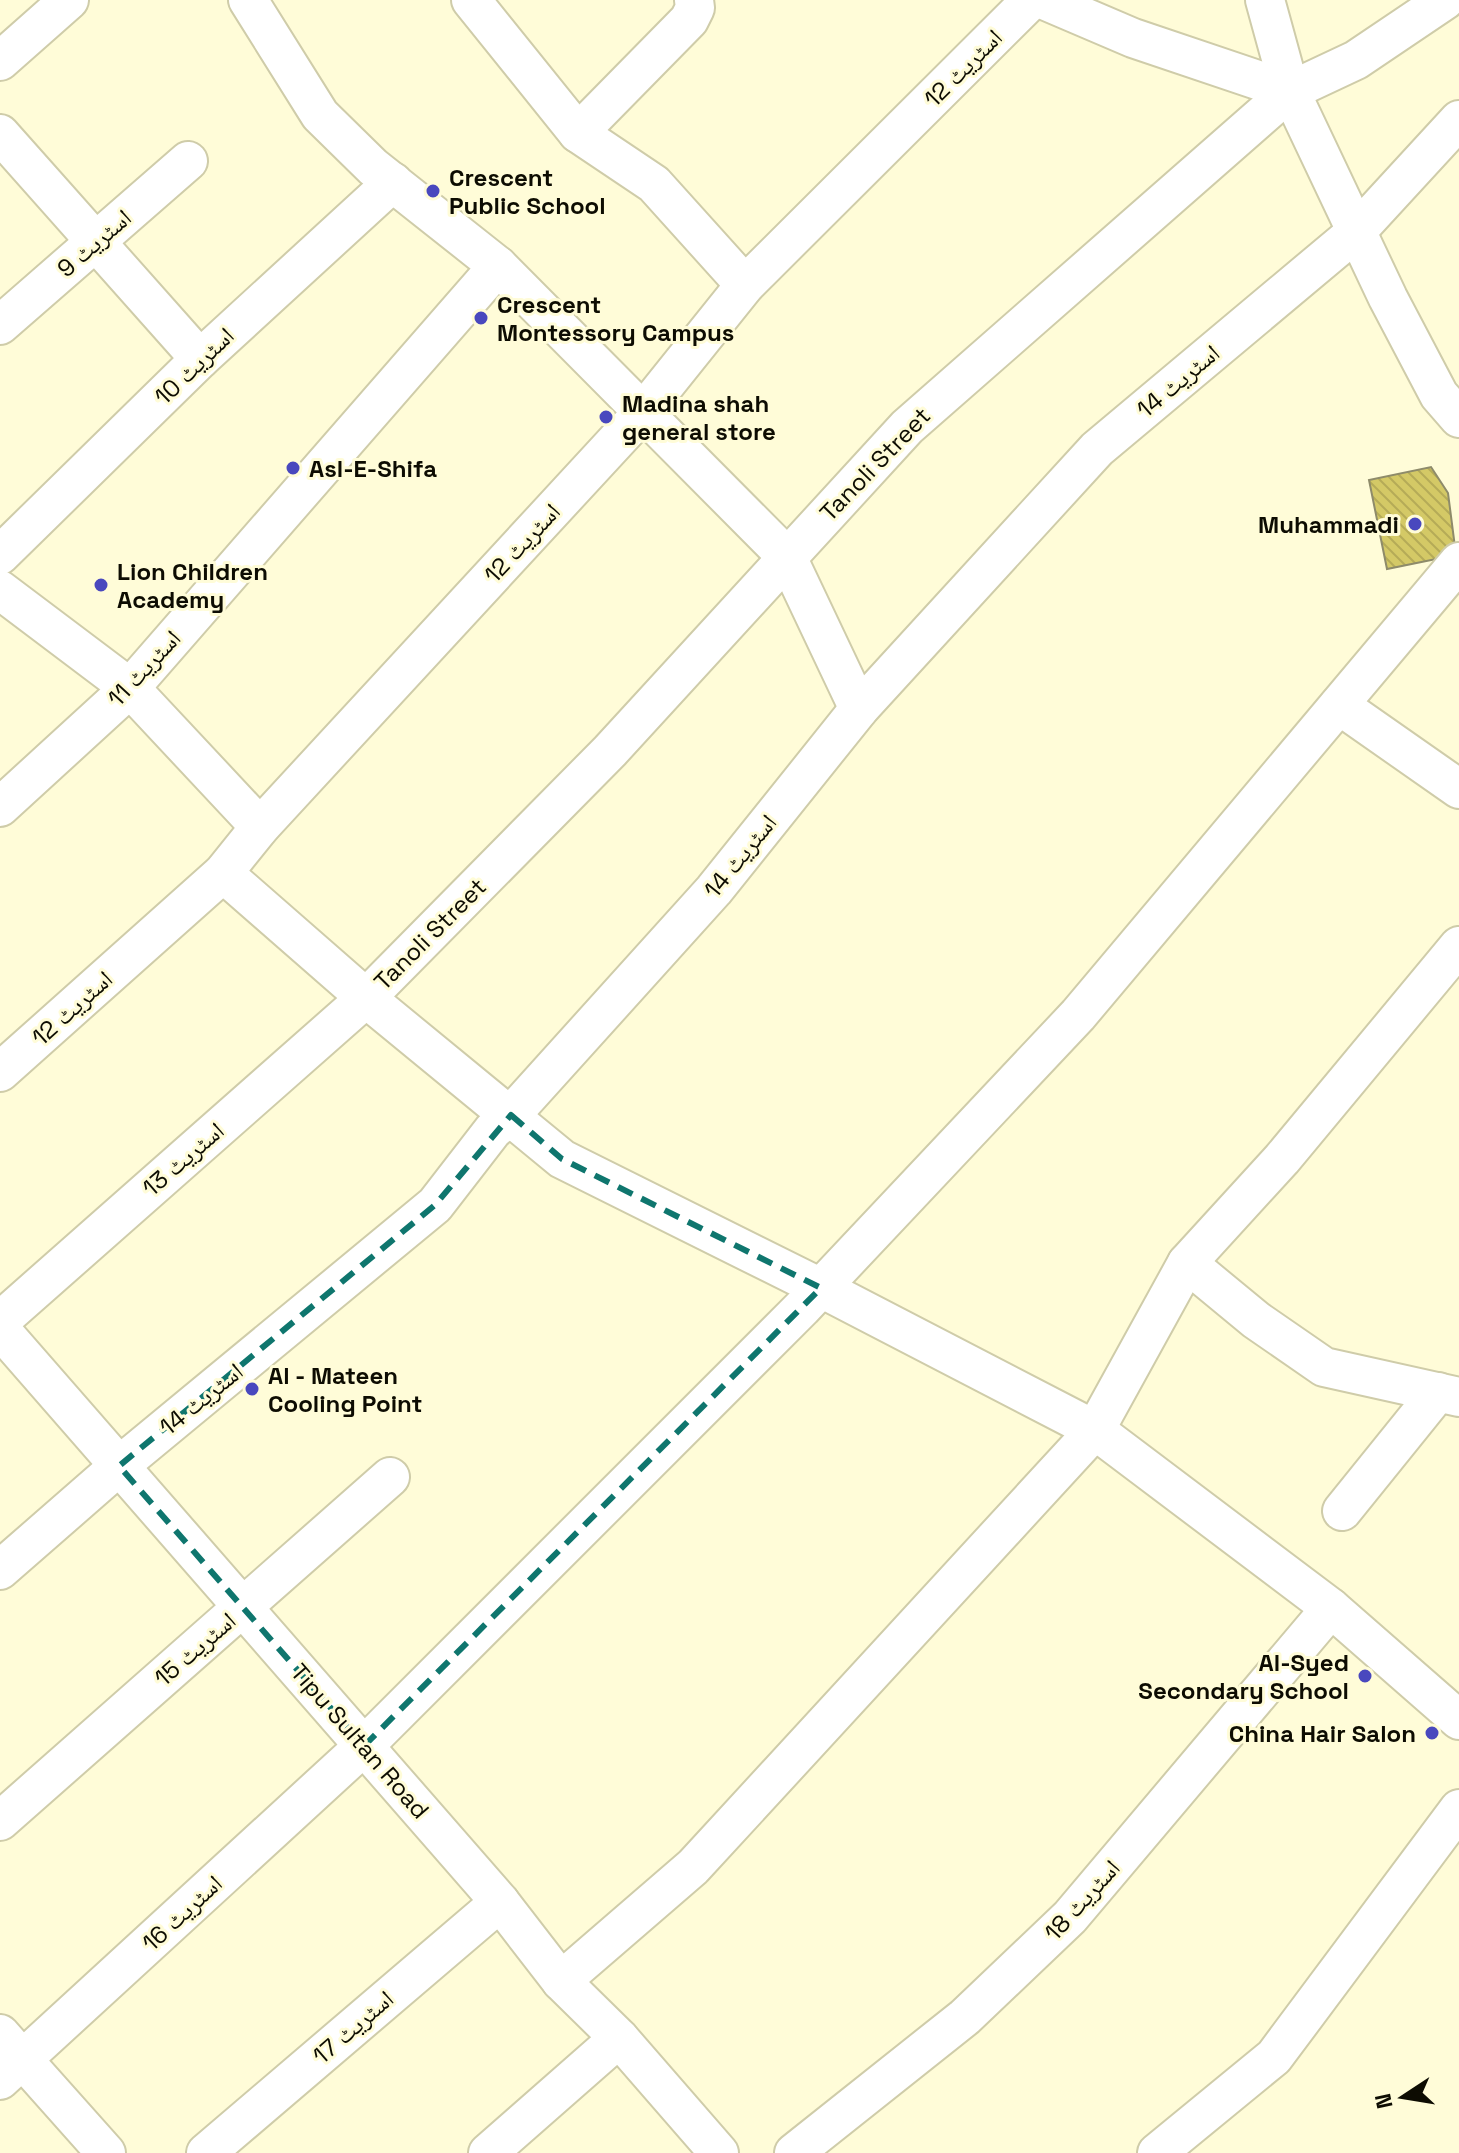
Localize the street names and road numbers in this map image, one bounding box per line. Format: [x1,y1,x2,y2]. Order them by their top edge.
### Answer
street label: اسٹریٹ 12 [917,22,1009,114]
street label: اسٹریٹ 9 [50,202,138,284]
street label: اسٹریٹ 10 [148,320,240,412]
street label: اسٹریٹ 14 [1130,337,1226,425]
street label: Tanoli Street [813,400,937,528]
street label: اسٹریٹ 12 [477,496,567,590]
street label: اسٹریٹ 11 [101,623,187,713]
street label: اسٹریٹ 14 [697,808,783,904]
street label: Tanoli Street [367,871,493,997]
street label: اسٹریٹ 12 [25,964,119,1052]
street label: اسٹریٹ 13 [136,1115,230,1203]
street label: اسٹریٹ 14 [153,1356,249,1442]
street label: اسٹریٹ 15 [148,1605,242,1693]
street label: Tipu Sultan Road [284,1657,436,1825]
street label: اسٹریٹ 18 [1037,1853,1127,1947]
street label: اسٹریٹ 16 [135,1868,229,1958]
street label: اسٹریٹ 17 [306,1983,400,2071]

